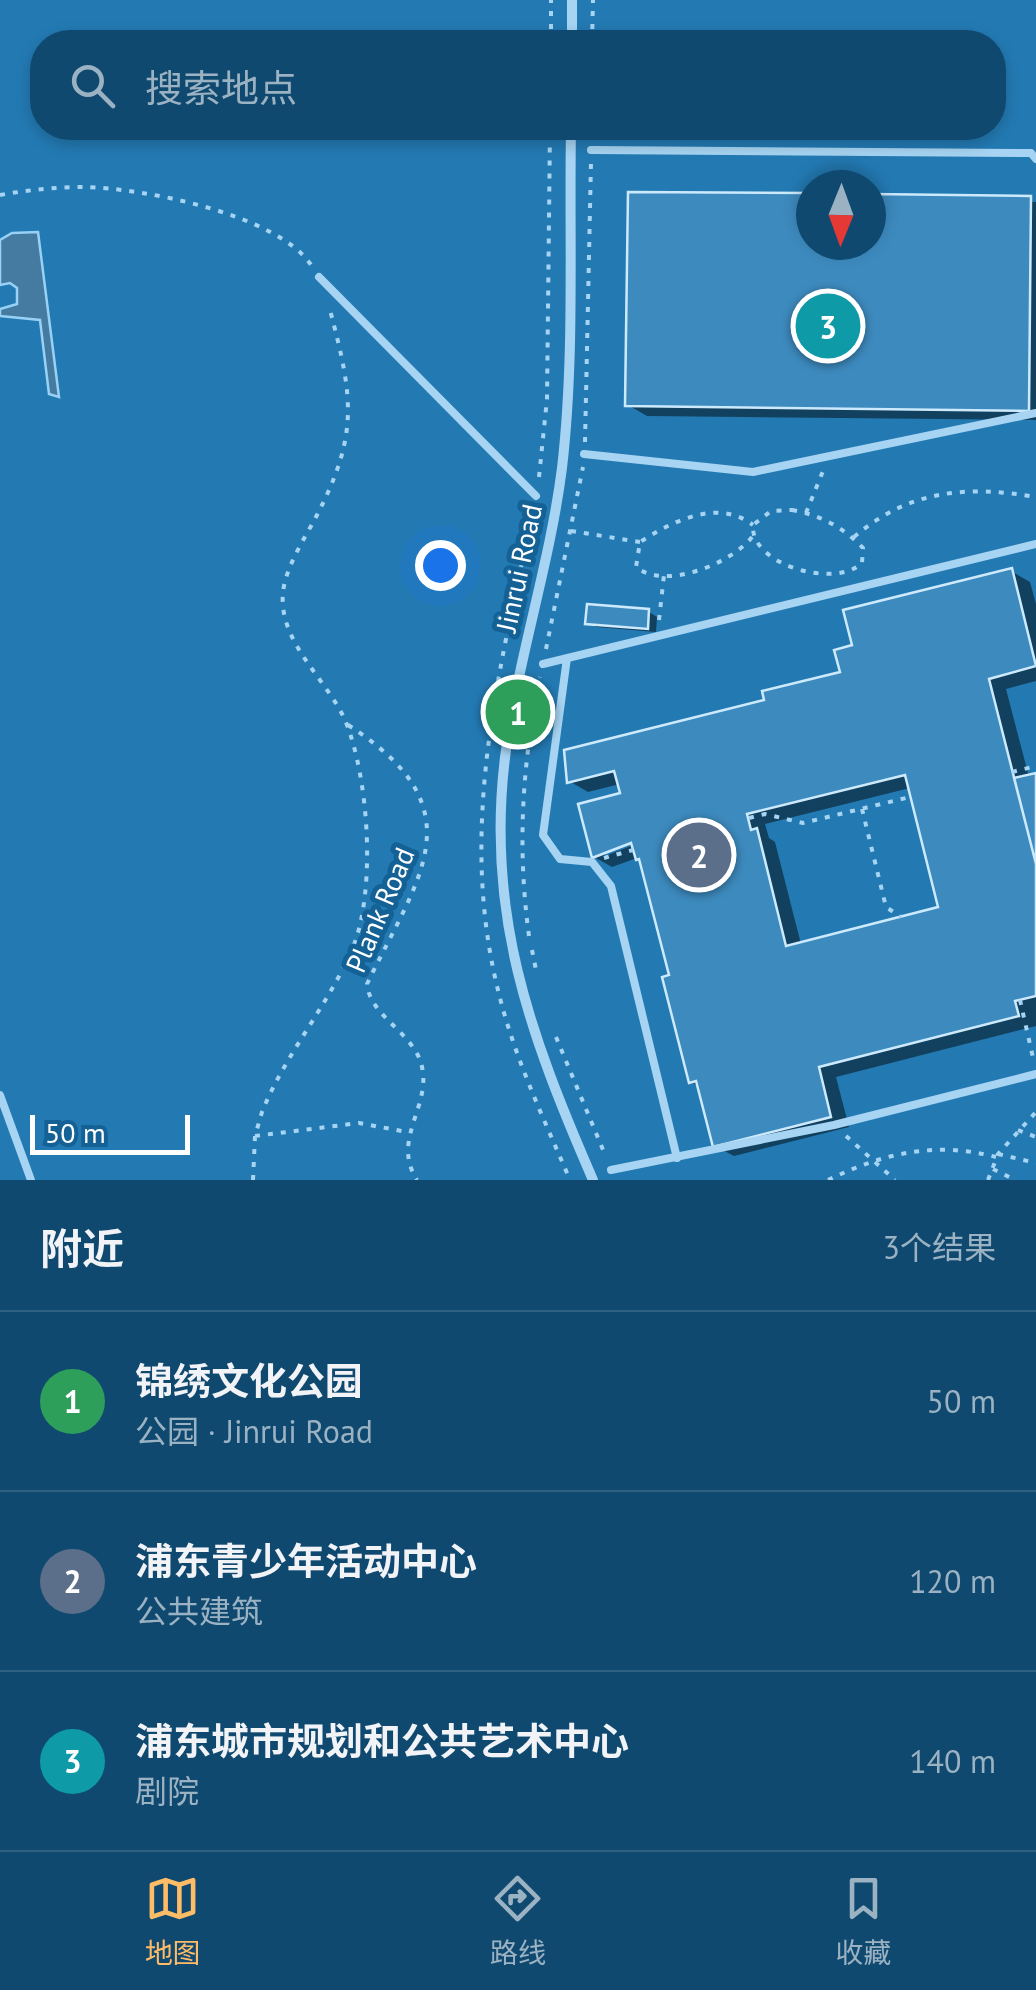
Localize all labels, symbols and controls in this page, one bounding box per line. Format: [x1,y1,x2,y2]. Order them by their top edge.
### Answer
search box [30,30,1006,140]
icon: search [65,58,120,113]
text: 搜索地点 [145,63,297,112]
north arrow [796,170,886,260]
pin: 3 [796,288,860,364]
street label: Jinrui Road [487,501,550,636]
your location [415,540,466,591]
pin: 1 [486,674,550,750]
pin: 2 [666,818,732,892]
street label: Plank Road [337,842,422,978]
scale bar [30,1110,190,1154]
text: 50 m [45,1114,106,1151]
text: 附近 [40,1221,124,1276]
text: 3个结果 [883,1226,996,1268]
text: 锦绣文化公园 [135,1356,363,1405]
text: 1 [63,1380,82,1422]
text: 50 m [927,1380,996,1422]
text: 公园 · Jinrui Road [135,1410,373,1452]
text: 浦东青少年活动中心 [135,1536,477,1585]
text: 2 [63,1560,82,1602]
text: 120 m [909,1560,996,1602]
text: 公共建筑 [135,1590,263,1632]
text: 浦东城市规划和公共艺术中心 [135,1716,629,1765]
text: 3 [63,1740,82,1782]
text: 140 m [909,1740,996,1782]
text: 剧院 [135,1770,199,1812]
tab: 地图 [145,1871,201,1971]
tab: 路线 [490,1871,546,1971]
tab: 收藏 [835,1871,891,1971]

